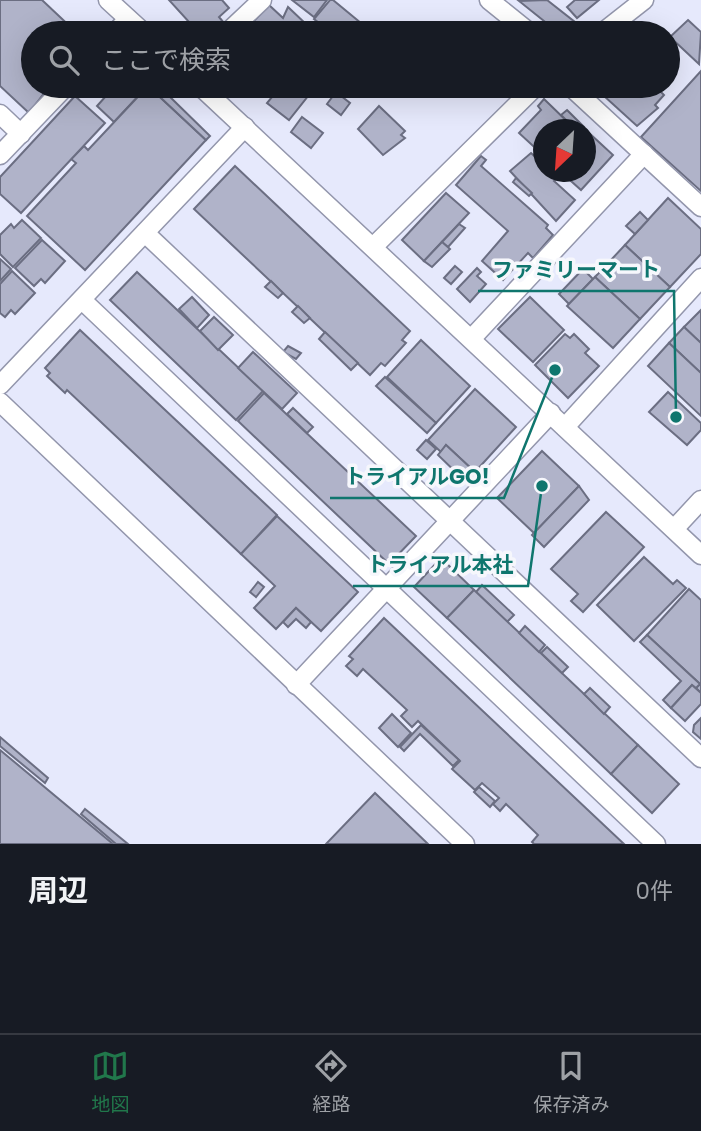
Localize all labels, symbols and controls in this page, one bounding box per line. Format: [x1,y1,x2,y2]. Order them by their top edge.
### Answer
search box [21,21,680,98]
icon: search [45,41,83,79]
text: ここで検索 [101,42,231,78]
north arrow [533,119,596,182]
callout: ファミリーマート [478,249,674,291]
text: ファミリーマート [492,255,660,284]
callout: トライアルGO! [330,456,504,498]
text: トライアルGO! [344,462,490,491]
callout: トライアル本社 [353,544,528,586]
text: トライアル本社 [367,550,513,579]
text: 周辺 [28,869,88,912]
text: 0件 [636,875,673,907]
tab: 地図 [91,1047,130,1119]
tab: 経路 [312,1047,351,1119]
tab: 保存済み [533,1047,610,1119]

